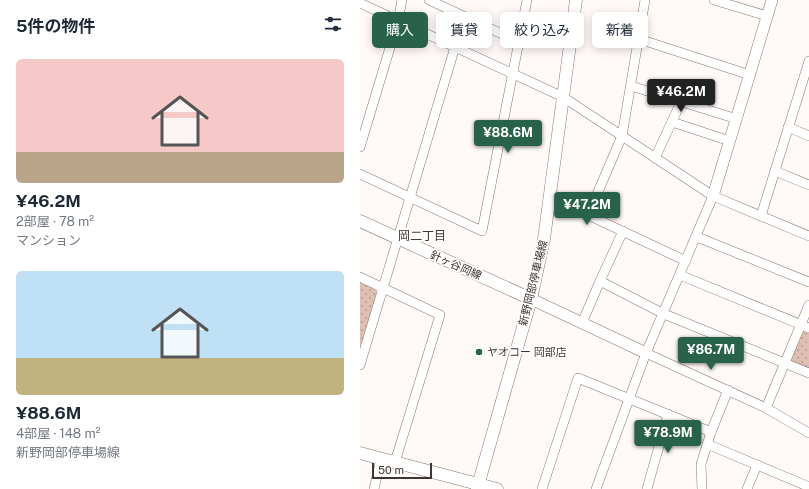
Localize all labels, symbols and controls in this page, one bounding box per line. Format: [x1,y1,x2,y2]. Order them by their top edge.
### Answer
chip: 購入 [372,12,428,48]
chip: 賃貸 [436,12,492,48]
chip: 絞り込み [500,12,584,48]
chip: 新着 [592,12,648,48]
icon: filters [322,13,344,35]
text: 5件の物件 [16,16,95,36]
pin: ¥46.2M [648,79,714,113]
text: ¥46.2M [656,84,706,99]
icon: home [144,85,216,157]
pin: ¥88.6M [475,120,541,154]
text: ¥88.6M [483,125,533,140]
text: ¥46.2M [16,191,81,211]
pin: ¥47.2M [554,192,620,226]
text: ¥47.2M [563,197,611,212]
text: 2部屋 · 78 m² [16,214,94,229]
district label: 岡二丁目 [398,229,446,243]
text: マンション [16,233,81,248]
street label: 新野岡部停車場線 [517,239,549,327]
street label: 針ヶ谷岡線 [428,248,484,282]
icon: home [144,297,216,369]
pin: ¥86.7M [678,337,744,371]
text: ¥86.7M [687,342,735,357]
place label: ヤオコー 岡部店 [487,346,567,358]
marker: ヤオコー 岡部店 [474,347,484,357]
text: ¥88.6M [16,403,81,423]
pin: ¥78.9M [635,420,701,454]
text: ¥78.9M [643,425,693,440]
text: 4部屋 · 148 m² [16,426,100,441]
text: 新野岡部停車場線 [16,445,120,460]
scale bar [372,461,432,480]
text: 50 m [378,464,404,476]

